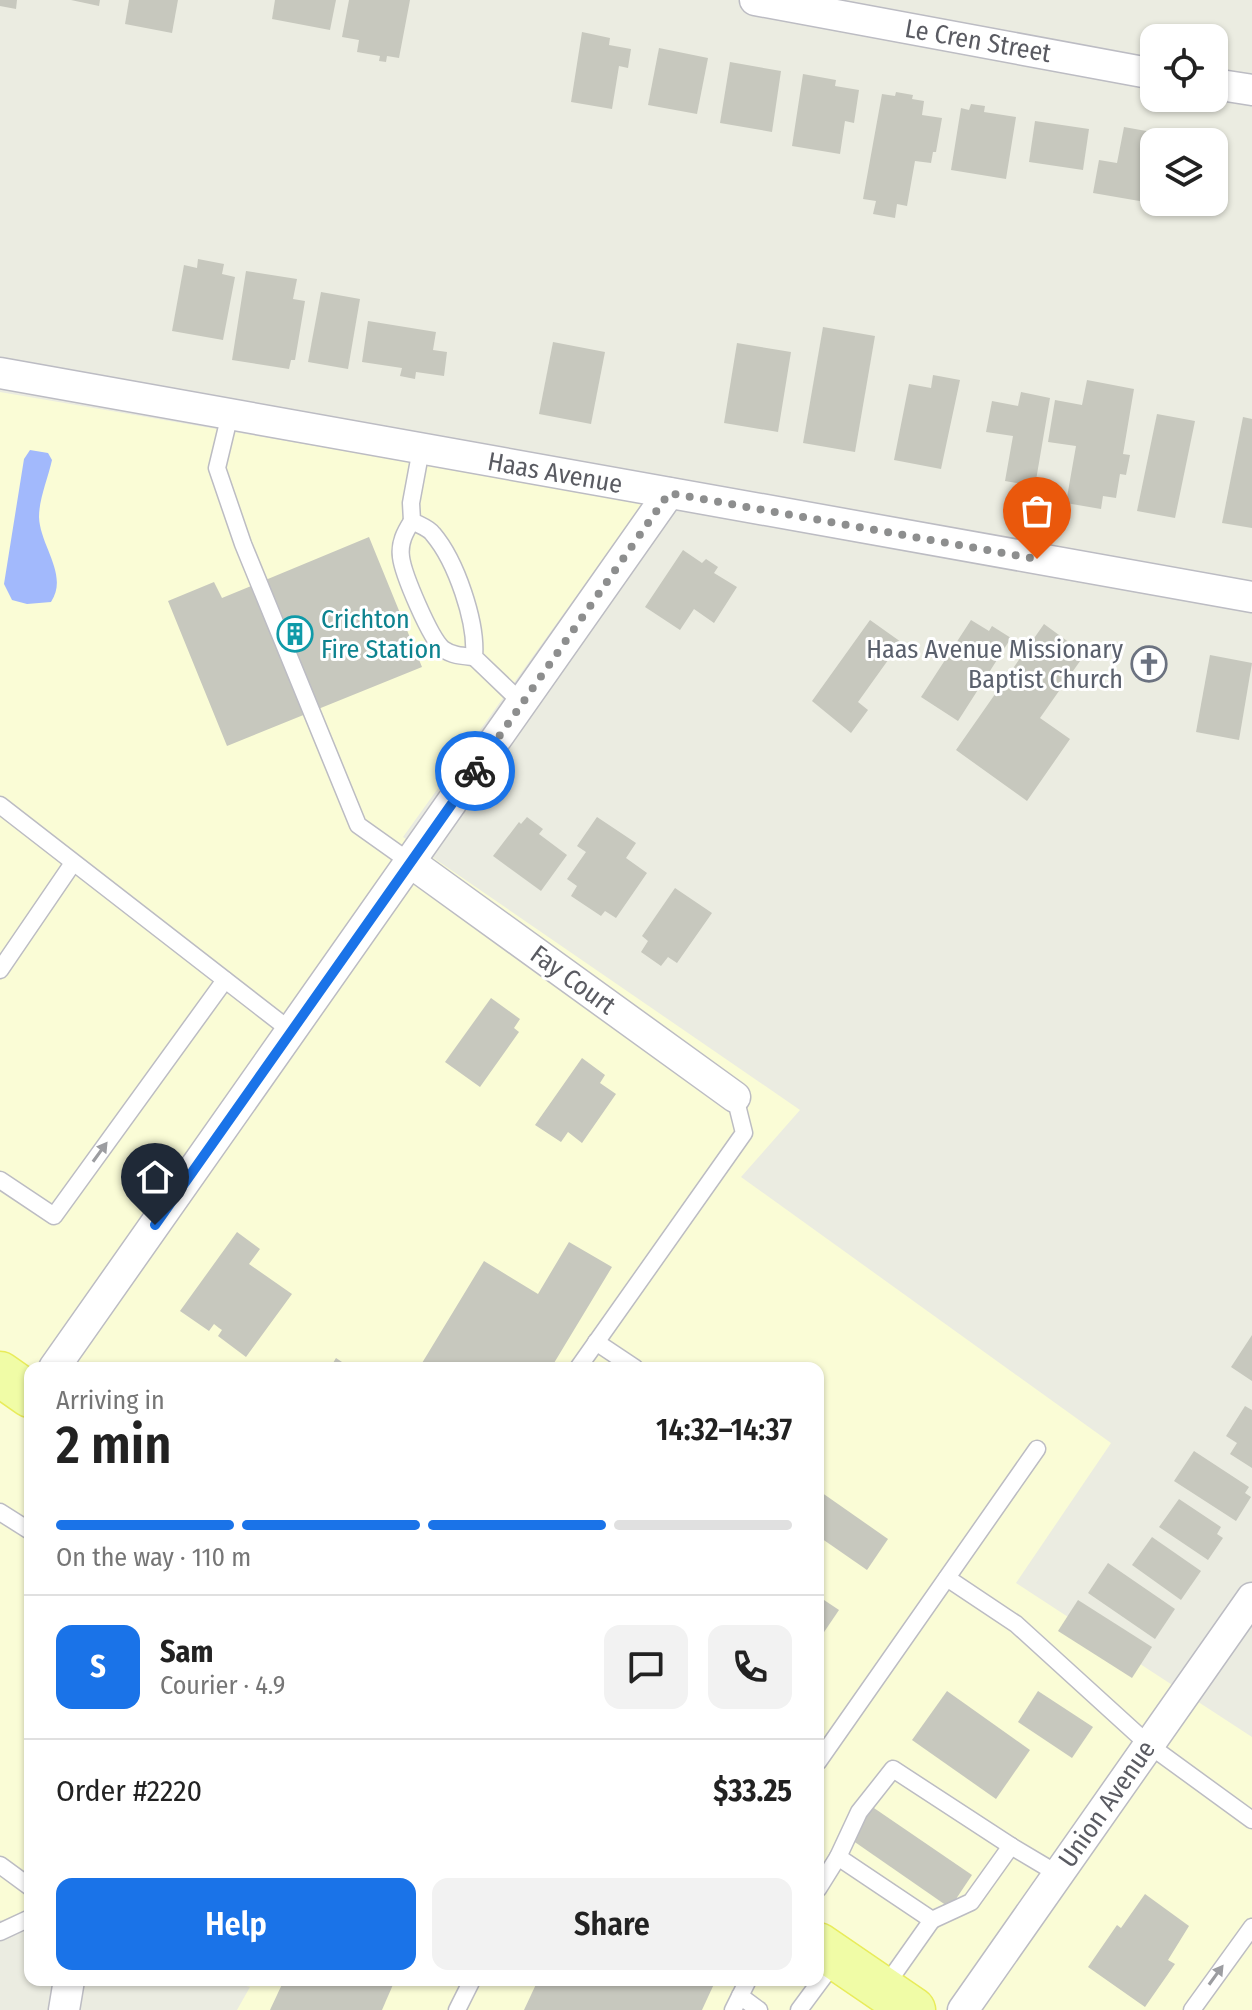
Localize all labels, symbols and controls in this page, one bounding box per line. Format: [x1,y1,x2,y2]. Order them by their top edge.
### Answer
street label: Le Cren Street [903,13,1054,69]
map controls [1140,24,1228,216]
button: locate [1140,24,1228,112]
button: layers [1140,128,1228,216]
street label: Haas Avenue [485,446,625,500]
pin [1003,477,1071,559]
icon: bag [1015,489,1059,533]
place label: Crichton Fire Station [321,604,442,665]
building icon: Crichton Fire Station [276,615,314,653]
place label: Haas Avenue Missionary Baptist Church [866,634,1123,695]
church icon: Haas Avenue Missionary Baptist Church [1130,645,1168,683]
courier [435,731,515,811]
icon: bike [453,749,497,793]
street label: Fay Court [524,939,622,1021]
one-way arrow [92,1142,107,1163]
pin [121,1143,189,1225]
icon: home [133,1155,177,1199]
text: Arriving in [56,1385,165,1416]
text: 14:32–14:37 [656,1412,792,1448]
text: 2 min [56,1414,172,1477]
text: On the way · 110 m [56,1542,251,1573]
button: chat [604,1625,688,1709]
button: phone [708,1625,792,1709]
text: Sam [160,1634,213,1670]
text: S [90,1649,106,1685]
text: Courier · 4.9 [160,1670,285,1701]
street label: Union Avenue [1052,1735,1162,1873]
text: Order #2220 [56,1773,202,1809]
text: $33.25 [713,1773,792,1809]
button: Help [56,1878,416,1970]
button: Share [432,1878,792,1970]
one-way arrow [1208,1965,1224,1986]

